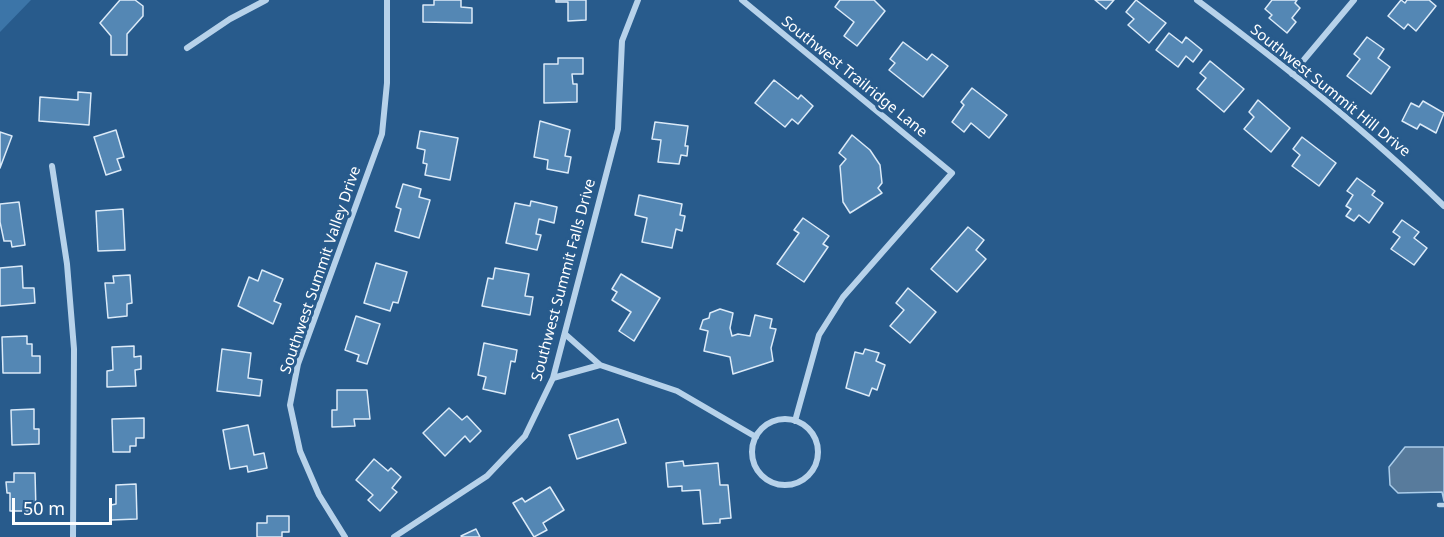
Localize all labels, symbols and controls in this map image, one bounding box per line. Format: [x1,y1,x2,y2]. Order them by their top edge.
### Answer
street label: Southwest Trailridge Lane [777,13,931,141]
street label: Southwest Summit Hill Drive [1246,21,1414,161]
street label: Southwest Summit Valley Drive [277,164,365,376]
street label: Southwest Summit Falls Drive [528,177,600,383]
scale bar [15,486,116,524]
text: 50 m [23,496,65,520]

